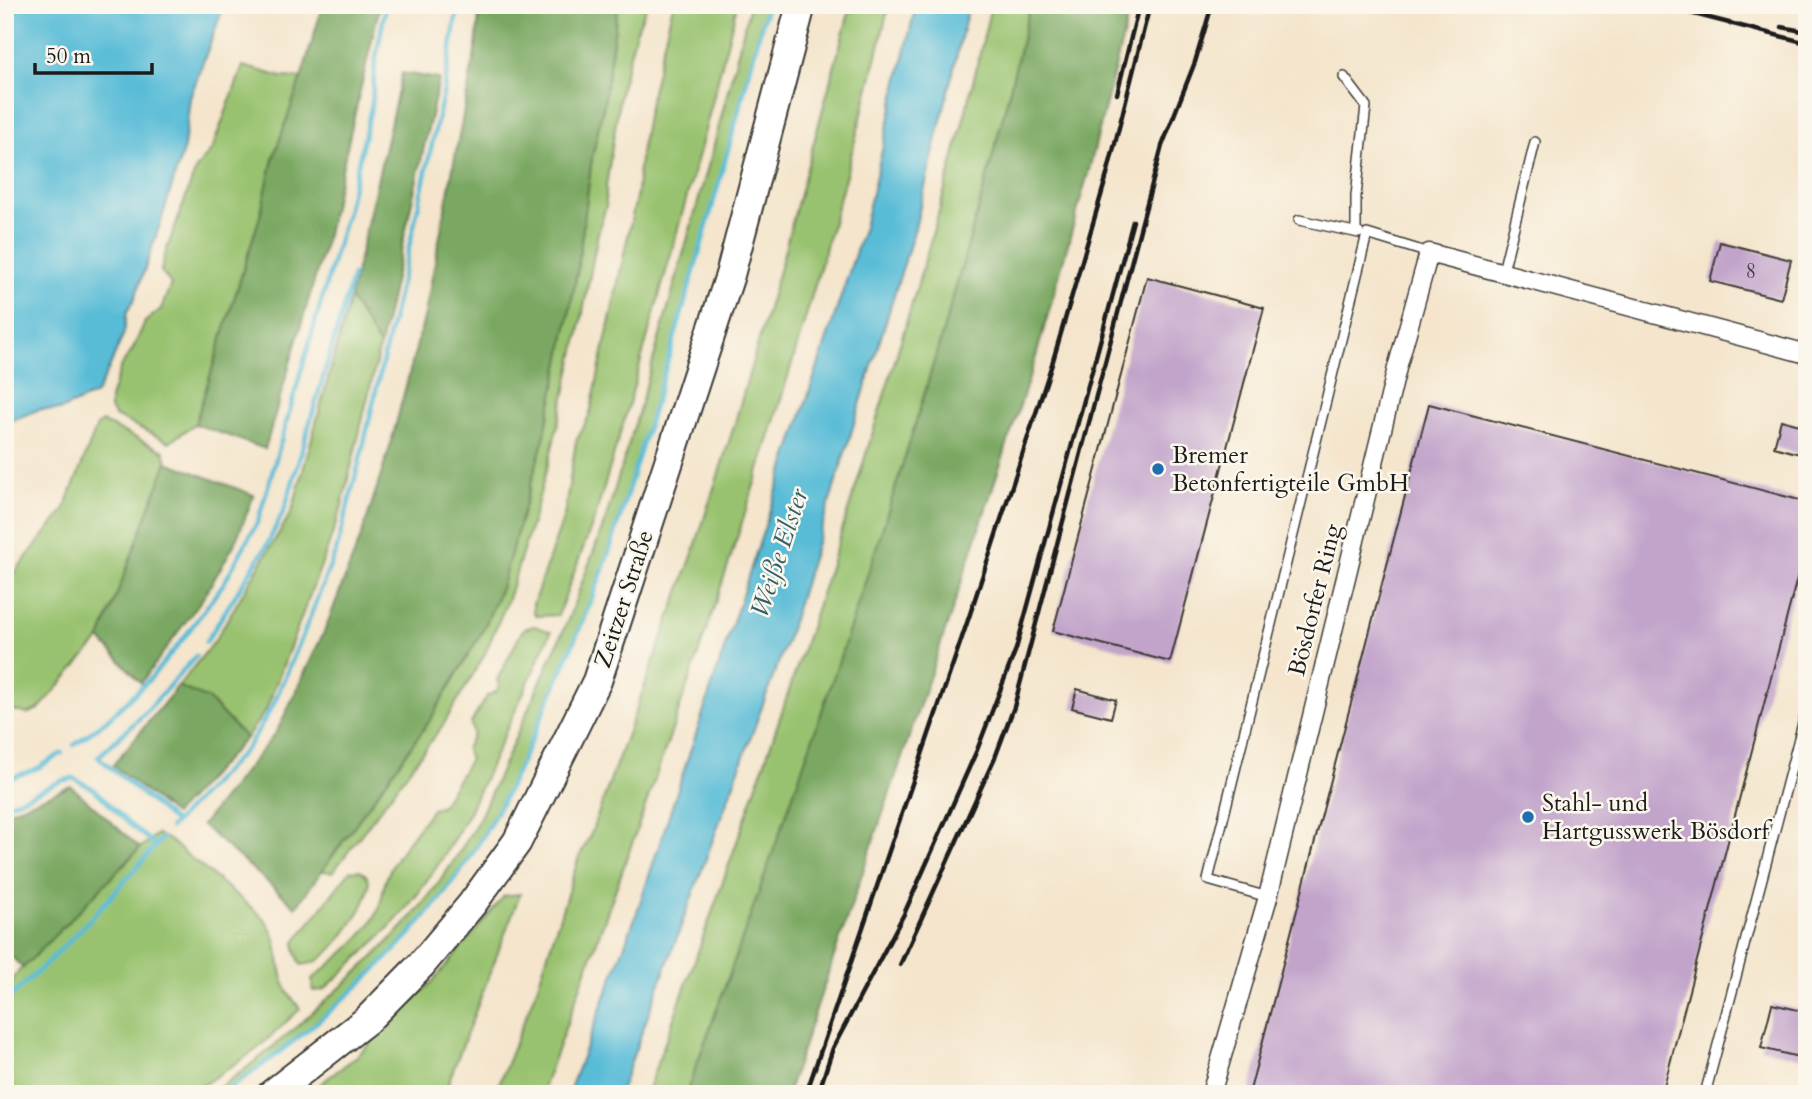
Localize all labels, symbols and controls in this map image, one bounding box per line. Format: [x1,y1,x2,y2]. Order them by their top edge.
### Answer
scale bar [35,32,152,76]
text: 50 m [46,42,91,71]
house number: 8 [1746,257,1756,286]
place label: Bremer Betonfertigteile GmbH [1172,439,1409,500]
marker: Bremer Betonfertigteile GmbH [1150,461,1166,477]
water label: Weiße Elster [742,483,817,622]
street label: Bösdorfer Ring [1280,520,1350,680]
street label: Zeitzer Straße [586,526,662,672]
place label: Stahl- und Hartgusswerk Bösdorf [1542,787,1772,848]
marker: Stahl- und Hartgusswerk Bösdorf [1520,809,1536,825]

